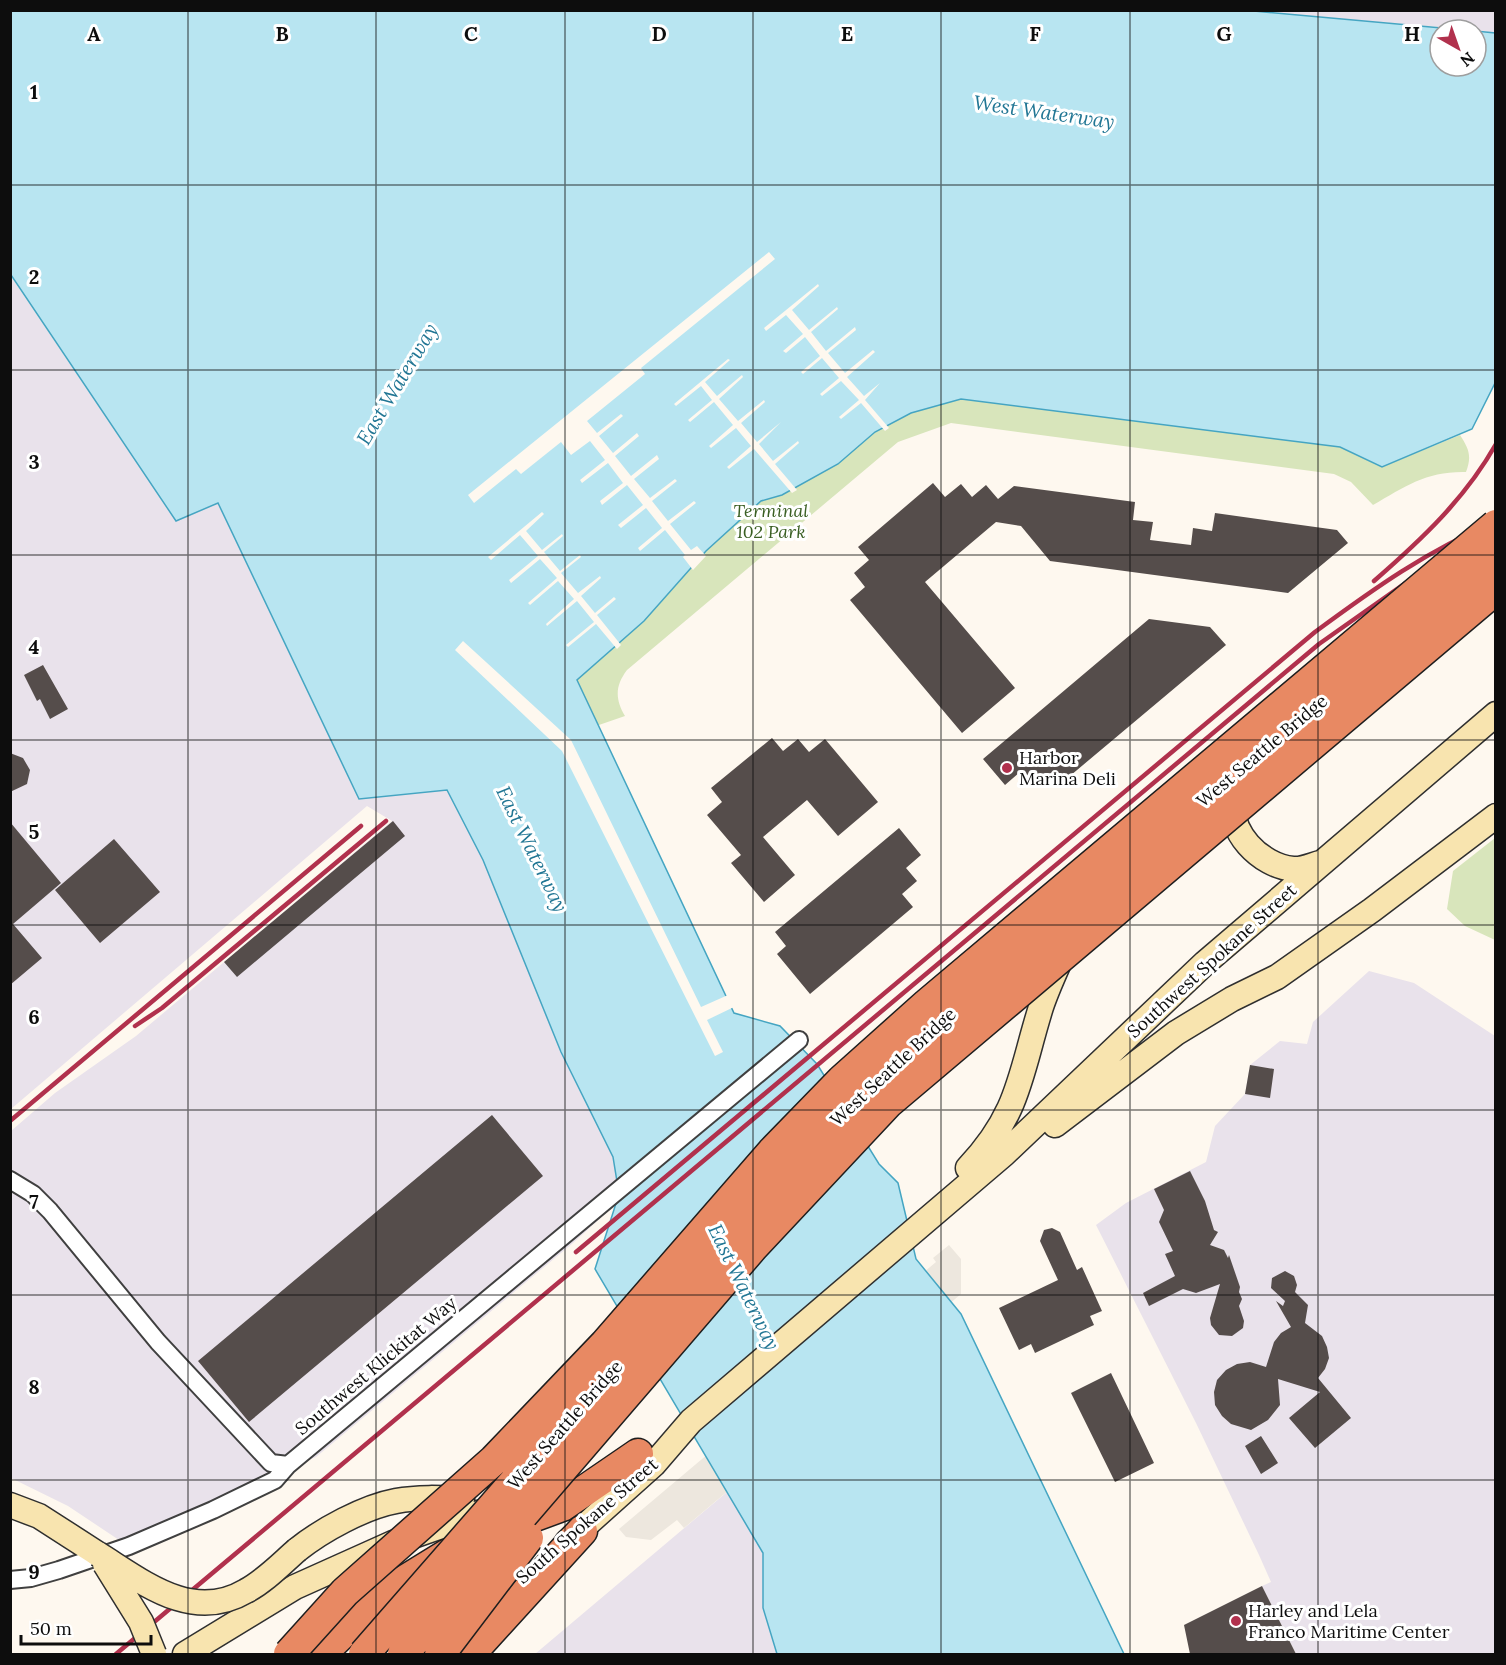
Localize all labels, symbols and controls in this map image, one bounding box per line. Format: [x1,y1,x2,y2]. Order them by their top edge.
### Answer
north arrow [1428,18,1488,78]
text: A [87,21,101,46]
text: B [275,21,289,46]
text: C [464,21,478,46]
text: D [651,21,667,46]
text: E [841,21,853,46]
text: F [1029,21,1041,46]
text: G [1216,21,1232,46]
text: H [1404,21,1420,46]
text: N [1456,48,1479,71]
text: 1 [30,79,38,104]
water label: West Waterway [972,89,1116,134]
text: 2 [29,264,39,289]
water label: East Waterway [351,319,443,449]
text: 3 [28,449,40,474]
park label: Terminal 102 Park [734,499,808,543]
text: 4 [29,634,40,659]
street label: West Seattle Bridge [1192,689,1332,812]
place label: Harbor Marina Deli [1019,746,1116,790]
marker: Harbor Marina Deli [1000,761,1014,775]
water label: East Waterway [491,782,574,916]
text: 5 [29,819,40,844]
street label: Southwest Spokane Street [1122,878,1301,1043]
street label: West Seattle Bridge [825,1002,961,1131]
text: 6 [28,1004,40,1029]
text: 7 [29,1189,39,1214]
water label: East Waterway [703,1220,786,1354]
street label: Southwest Klickitat Way [290,1291,461,1440]
street label: West Seattle Bridge [502,1355,627,1494]
text: 8 [28,1374,40,1399]
street label: South Spokane Street [511,1453,662,1589]
text: 9 [28,1559,40,1584]
place label: Harley and Lela Franco Maritime Center [1248,1599,1450,1643]
scale bar [21,1608,152,1646]
marker: Harley and Lela Franco Maritime Center [1229,1614,1243,1628]
text: 50 m [30,1617,72,1640]

